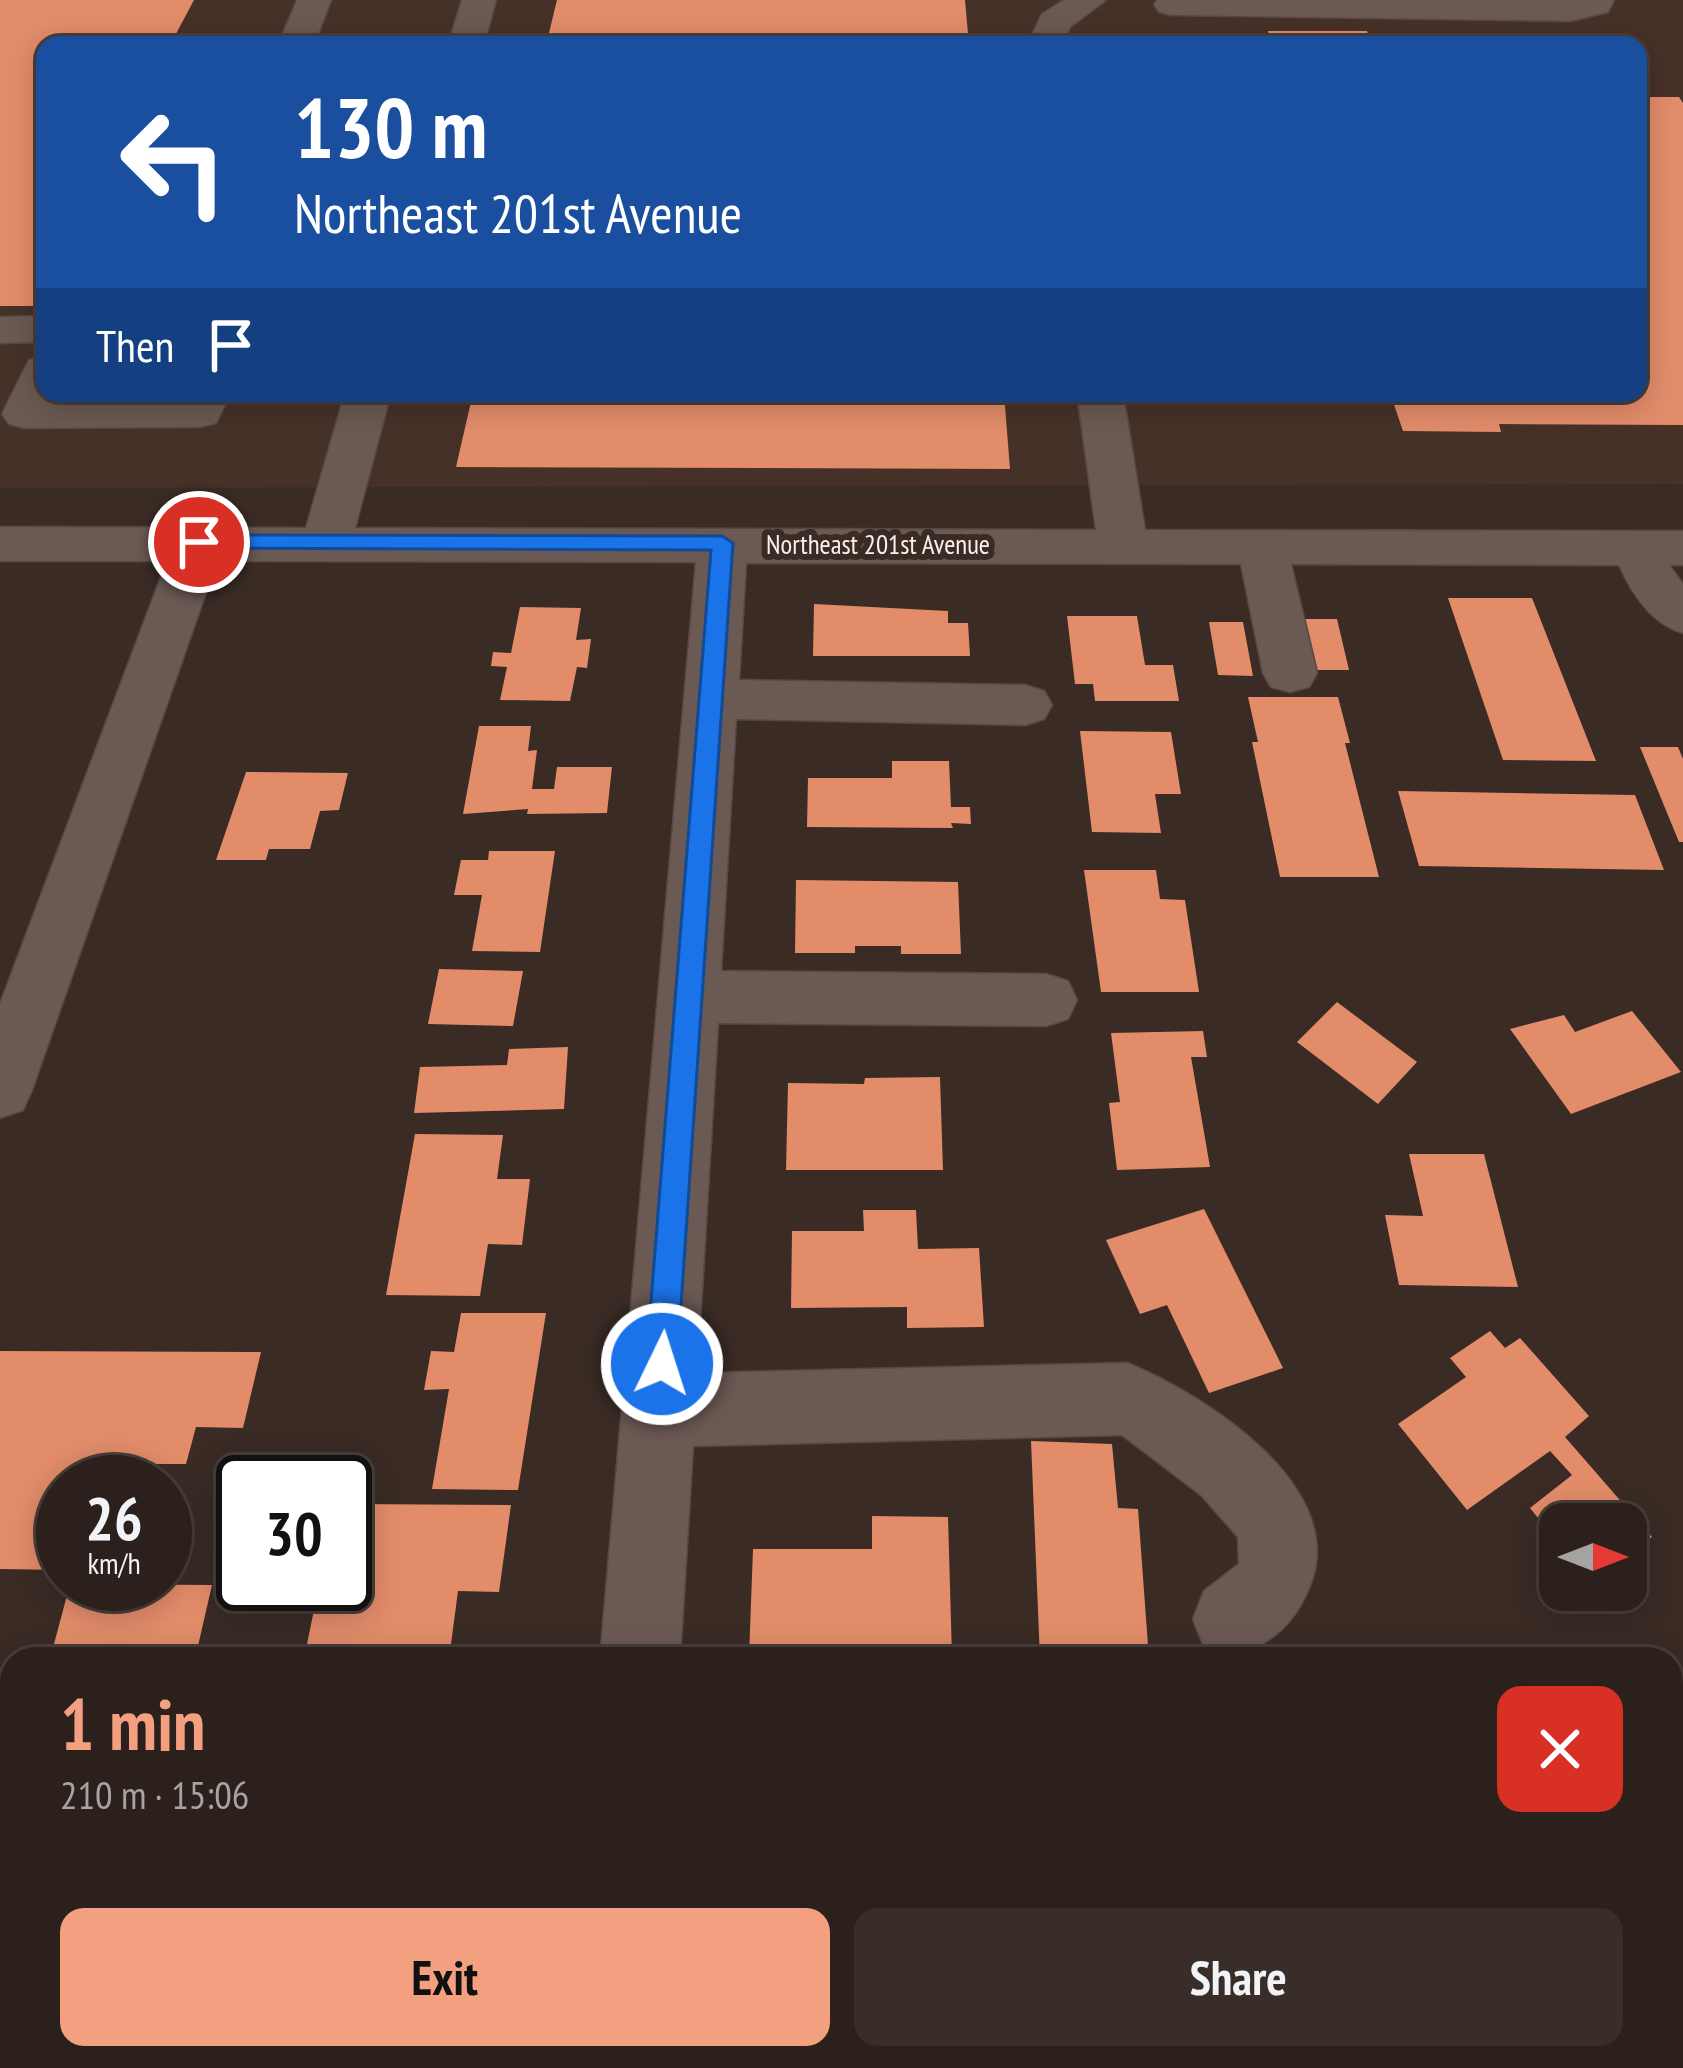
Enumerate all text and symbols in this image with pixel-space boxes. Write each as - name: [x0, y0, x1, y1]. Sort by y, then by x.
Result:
- text: 130 m: [294, 72, 487, 181]
- icon: left: [96, 84, 252, 240]
- text: Northeast 201st Avenue: [294, 178, 742, 248]
- icon: arrive: [198, 312, 264, 378]
- text: Then: [96, 316, 174, 374]
- pin: [148, 491, 250, 593]
- icon: arrive: [166, 509, 232, 575]
- street label: Northeast 201st Avenue: [766, 527, 990, 561]
- position arrow: [599, 1301, 725, 1427]
- speed limit sign: 30: [216, 1455, 372, 1611]
- text: 26: [85, 1479, 143, 1557]
- north arrow: [1539, 1503, 1647, 1611]
- map controls: [1539, 1503, 1647, 1611]
- text: km/h: [87, 1543, 141, 1582]
- text: 1 min: [60, 1677, 205, 1770]
- button: close: [1497, 1686, 1623, 1812]
- text: 210 m · 15:06: [60, 1769, 249, 1820]
- button: Exit: [60, 1908, 830, 2046]
- button: Share: [854, 1908, 1623, 2046]

